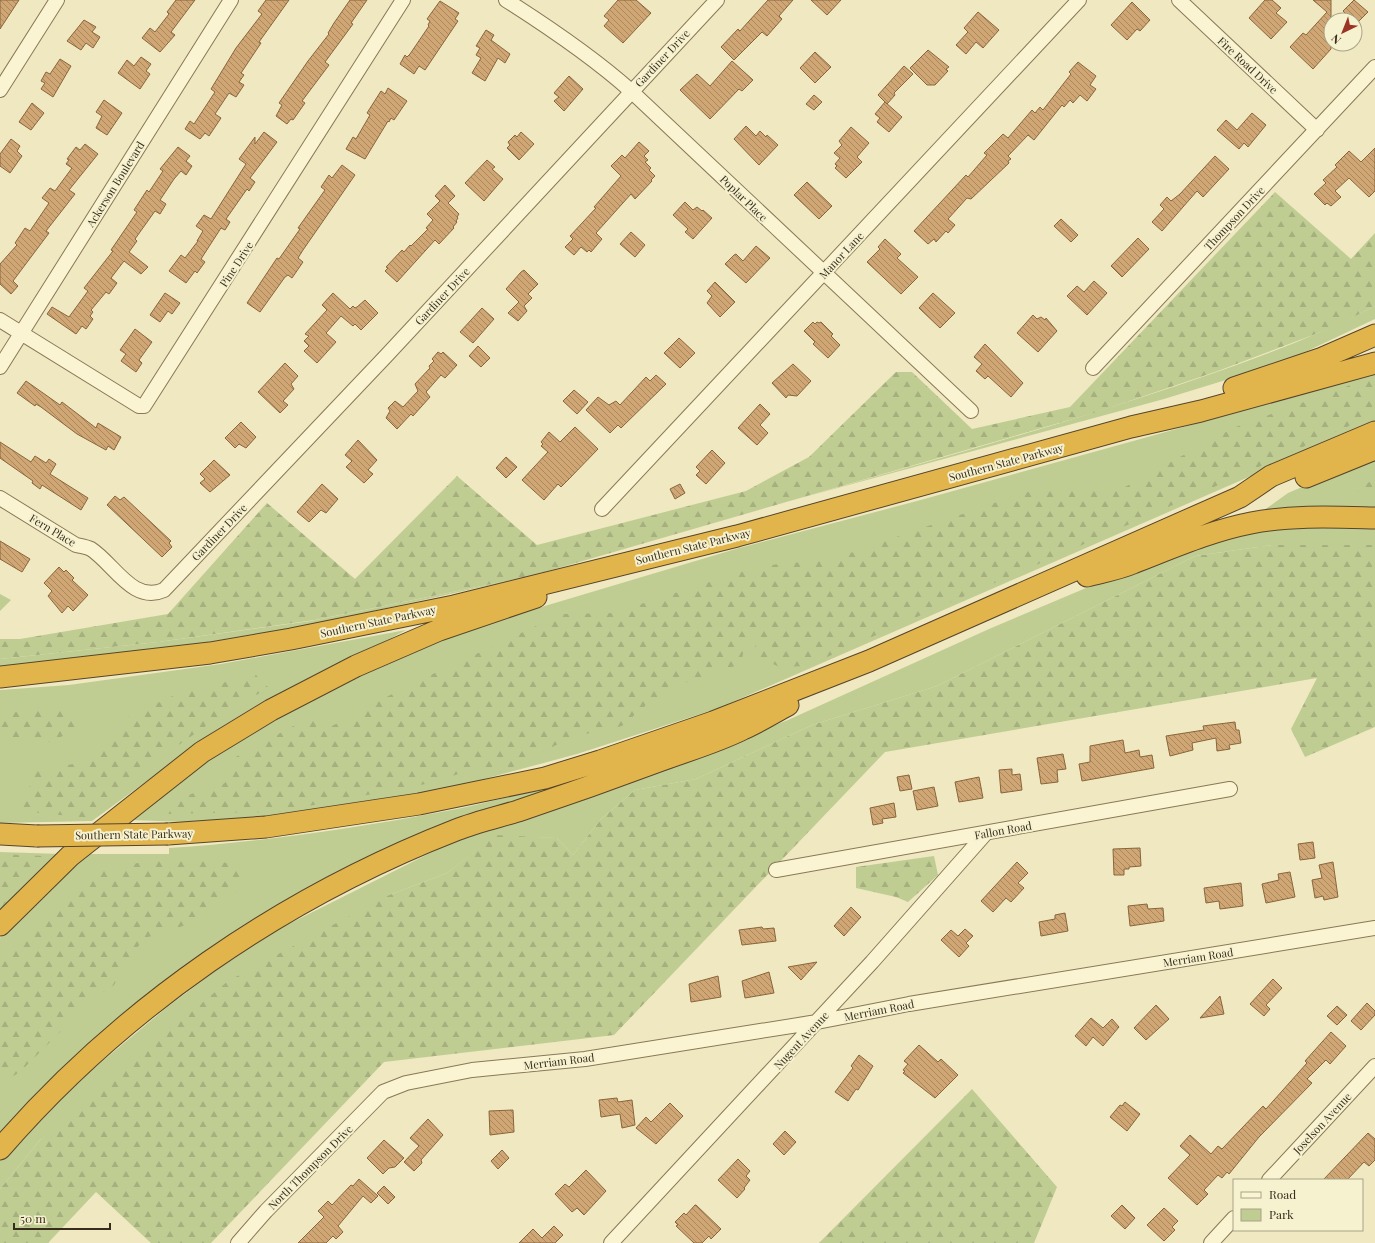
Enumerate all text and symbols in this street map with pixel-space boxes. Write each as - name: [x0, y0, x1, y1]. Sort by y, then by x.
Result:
- north arrow: [1323, 12, 1363, 52]
- street label: Gardiner Drive: [631, 26, 693, 90]
- text: N: [1328, 31, 1344, 48]
- street label: Fire Road Drive: [1215, 33, 1282, 97]
- street label: Ackerson Boulevard: [82, 138, 148, 231]
- street label: Poplar Place: [717, 172, 771, 225]
- street label: Thompson Drive: [1200, 182, 1268, 253]
- street label: Manor Lane: [815, 228, 867, 282]
- street label: Pine Drive: [216, 238, 257, 290]
- street label: Gardiner Drive: [411, 264, 473, 328]
- street label: Southern State Parkway: [947, 439, 1065, 485]
- street label: Gardiner Drive: [188, 500, 250, 564]
- street label: Fern Place: [27, 510, 79, 550]
- street label: Southern State Parkway: [634, 524, 752, 568]
- street label: Southern State Parkway: [319, 601, 438, 641]
- street label: Fallon Road: [973, 817, 1034, 842]
- street label: Southern State Parkway: [75, 825, 194, 843]
- street label: Merriam Road: [1162, 944, 1235, 970]
- street label: Merriam Road: [843, 996, 916, 1024]
- street label: Nugent Avenue: [770, 1007, 832, 1072]
- street label: Merriam Road: [523, 1049, 596, 1073]
- street label: Joselson Avenue: [1289, 1089, 1355, 1158]
- street label: North Thompson Drive: [264, 1121, 356, 1213]
- legend: [1233, 1179, 1363, 1231]
- text: Road: [1269, 1186, 1296, 1202]
- scale bar: [14, 1205, 110, 1231]
- text: Park: [1269, 1206, 1294, 1222]
- text: 50 m: [20, 1210, 46, 1226]

